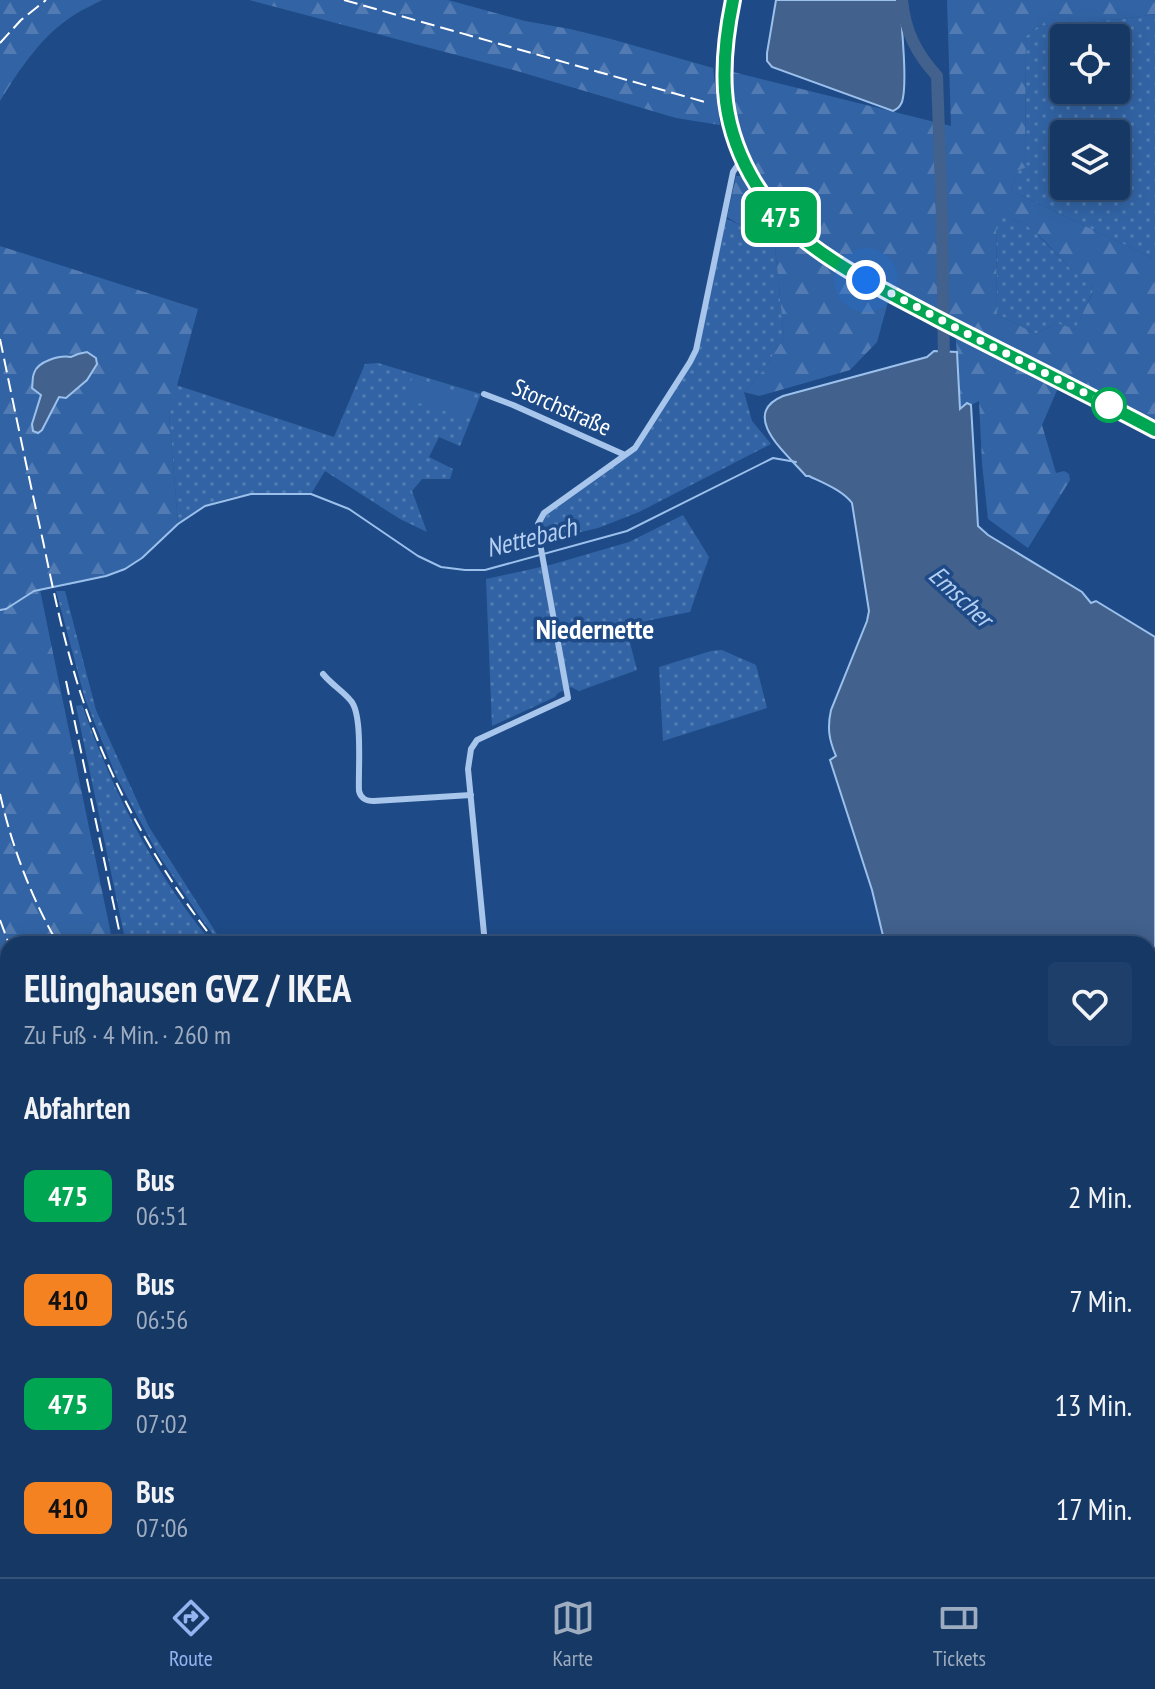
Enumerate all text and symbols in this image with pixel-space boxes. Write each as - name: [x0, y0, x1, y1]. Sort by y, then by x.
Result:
- map controls: [1050, 24, 1130, 200]
- button: locate: [1050, 24, 1130, 104]
- button: layers: [1050, 120, 1130, 200]
- line badge: 475: [735, 191, 827, 243]
- text: 475: [761, 198, 801, 235]
- your location: [846, 260, 886, 300]
- street label: Storchstraße: [508, 371, 616, 443]
- unlabelled marker: [1092, 388, 1126, 422]
- water label: Nettebach: [482, 509, 581, 564]
- water label: Emscher: [922, 558, 1003, 636]
- district label: Niedernette: [536, 610, 654, 647]
- button: heart: [1048, 962, 1132, 1046]
- text: Ellinghausen GVZ / IKEA: [24, 963, 351, 1012]
- text: Zu Fuß · 4 Min. · 260 m: [24, 1018, 231, 1051]
- text: Abfahrten: [24, 1088, 130, 1127]
- text: Bus: [136, 1160, 175, 1199]
- text: 475: [48, 1177, 88, 1214]
- text: 2 Min.: [1068, 1177, 1132, 1216]
- text: 06:51: [136, 1199, 188, 1232]
- text: Bus: [136, 1264, 175, 1303]
- text: 410: [48, 1281, 88, 1318]
- text: 7 Min.: [1069, 1281, 1132, 1320]
- text: 06:56: [136, 1303, 188, 1336]
- text: Bus: [136, 1368, 175, 1407]
- text: 475: [48, 1385, 88, 1422]
- text: 13 Min.: [1055, 1385, 1132, 1424]
- text: 07:02: [136, 1407, 188, 1440]
- text: Bus: [136, 1472, 175, 1511]
- text: 410: [48, 1489, 88, 1526]
- text: 17 Min.: [1056, 1489, 1132, 1528]
- text: 07:06: [136, 1511, 188, 1544]
- tab: Route: [169, 1596, 213, 1672]
- tab: Karte: [551, 1596, 595, 1672]
- tab: Tickets: [933, 1596, 986, 1672]

